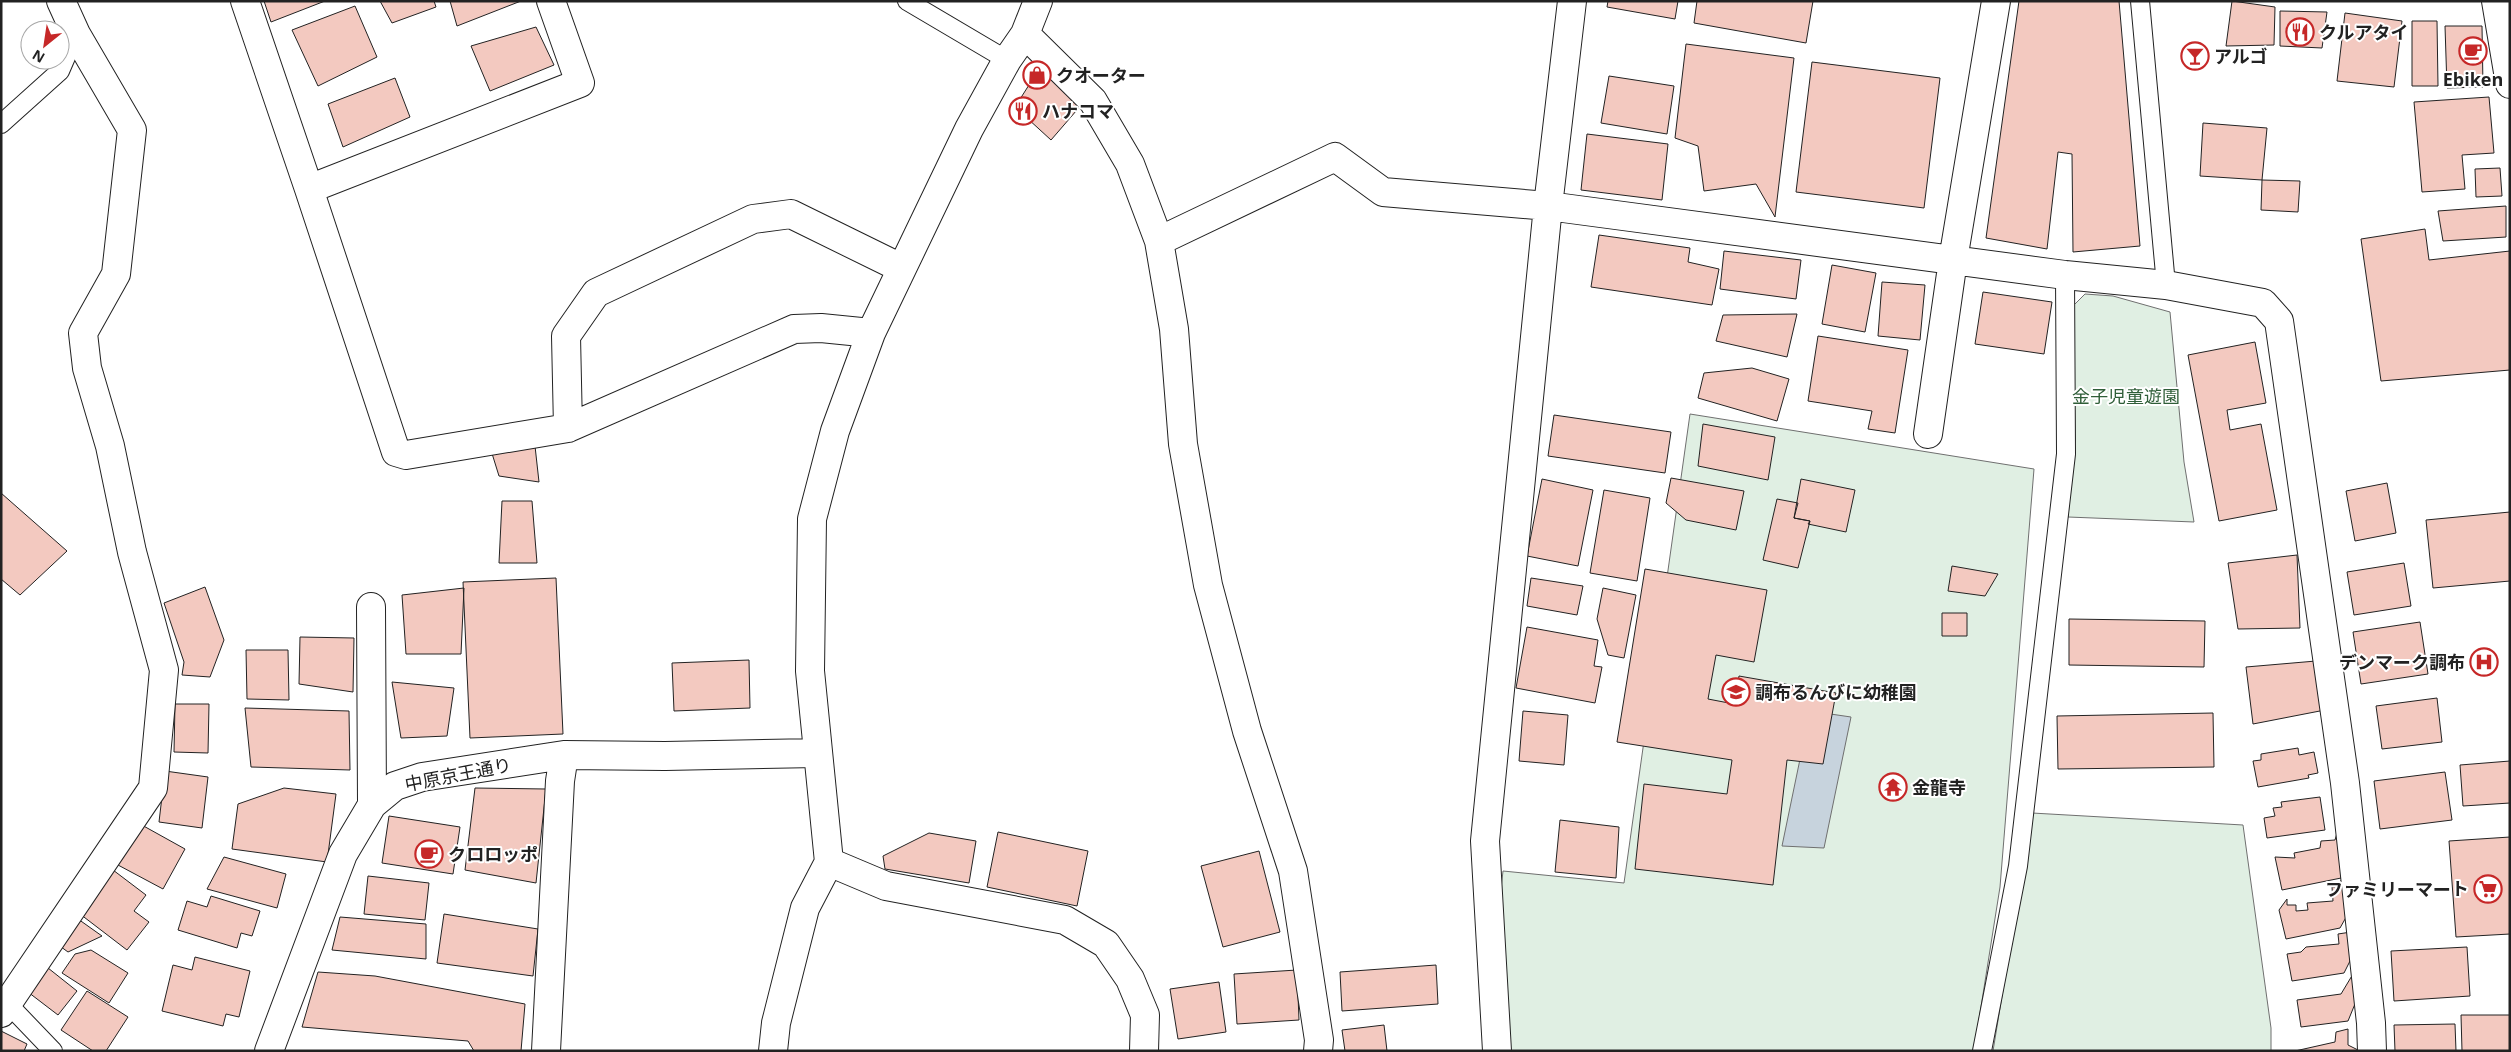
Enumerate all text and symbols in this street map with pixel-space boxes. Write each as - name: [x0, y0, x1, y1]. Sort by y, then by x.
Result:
- restaurant icon: クルアタイ: [2285, 17, 2315, 47]
- north arrow: [20, 20, 70, 70]
- place label: クルアタイ: [2319, 20, 2408, 44]
- cafe icon: Ebiken: [2458, 36, 2488, 66]
- bar icon: アルゴ: [2180, 41, 2210, 71]
- place label: アルゴ: [2214, 44, 2267, 68]
- text: N: [29, 46, 48, 68]
- shop icon: クオーター: [1022, 60, 1052, 90]
- place label: クオーター: [1056, 63, 1146, 87]
- place label: Ebiken: [2443, 67, 2503, 91]
- restaurant icon: ハナコマ: [1008, 96, 1038, 126]
- place label: ハナコマ: [1042, 99, 1114, 123]
- park label: 金子児童遊園: [2072, 384, 2180, 408]
- hospital icon: デンマーク調布: [2469, 647, 2499, 677]
- place label: デンマーク調布: [2339, 650, 2465, 674]
- school or university icon: 調布るんびに幼稚園: [1721, 677, 1751, 707]
- place label: 調布るんびに幼稚園: [1755, 680, 1917, 704]
- street label: 中原京王通り: [403, 752, 513, 796]
- temple icon: 金龍寺: [1878, 772, 1908, 802]
- place label: 金龍寺: [1912, 775, 1966, 799]
- cafe icon: クロロッポ: [414, 839, 444, 869]
- place label: クロロッポ: [448, 842, 538, 866]
- supermarket icon: ファミリーマート: [2473, 874, 2503, 904]
- place label: ファミリーマート: [2325, 877, 2469, 901]

